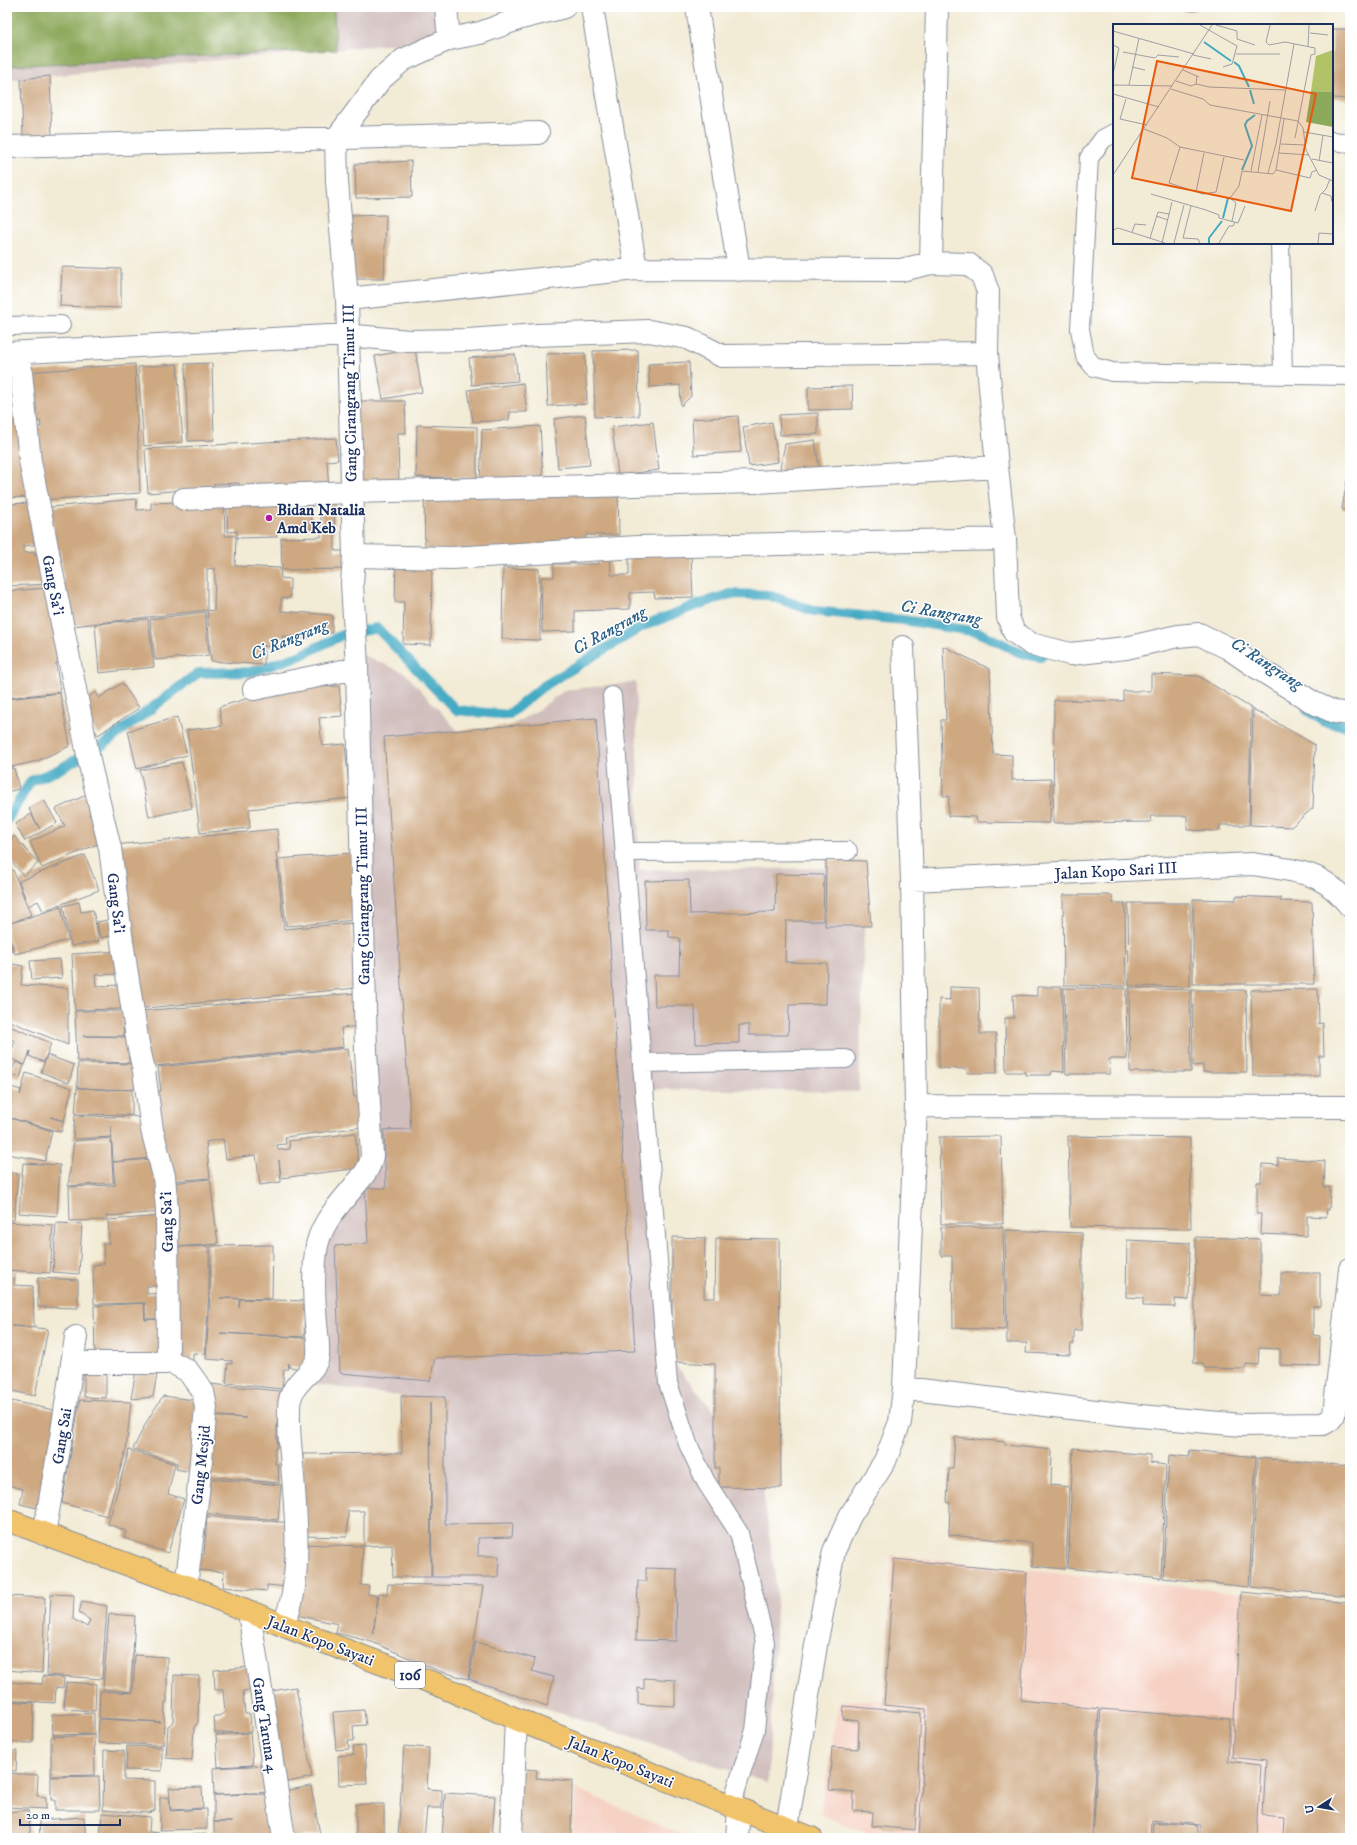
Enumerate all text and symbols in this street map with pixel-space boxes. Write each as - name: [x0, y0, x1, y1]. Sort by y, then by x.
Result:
- inset map: [1113, 24, 1333, 244]
- street label: Gang Cirangrang Timur III: [338, 303, 362, 482]
- place label: Bidan Natalia Amd Keb: [276, 500, 366, 538]
- marker: Bidan Natalia Amd Keb: [264, 513, 274, 523]
- street label: Gang Sa'i: [37, 553, 69, 617]
- water label: Ci Rangrang: [899, 595, 985, 631]
- water label: Ci Rangrang: [568, 600, 652, 660]
- water label: Ci Rangrang: [247, 614, 333, 665]
- water label: Ci Rangrang: [1226, 632, 1308, 696]
- street label: Gang Cirangrang Timur III: [351, 806, 375, 985]
- street label: Jalan Kopo Sari III: [1052, 858, 1178, 884]
- street label: Gang Sa'i: [102, 872, 130, 935]
- street label: Gang Sa'i: [156, 1191, 178, 1253]
- street label: Gang Sai: [48, 1407, 76, 1466]
- street label: Gang Mesjid: [187, 1424, 215, 1506]
- street label: Jalan Kopo Sayati: [262, 1611, 377, 1671]
- road number: 106: [395, 1662, 425, 1688]
- street label: Gang Taruna 4: [248, 1676, 283, 1775]
- street label: Jalan Kopo Sayati: [563, 1731, 677, 1792]
- north arrow: [1299, 1787, 1339, 1827]
- scale bar: [20, 1801, 120, 1827]
- text: U: [1302, 1803, 1318, 1814]
- text: 20 m: [26, 1808, 50, 1823]

